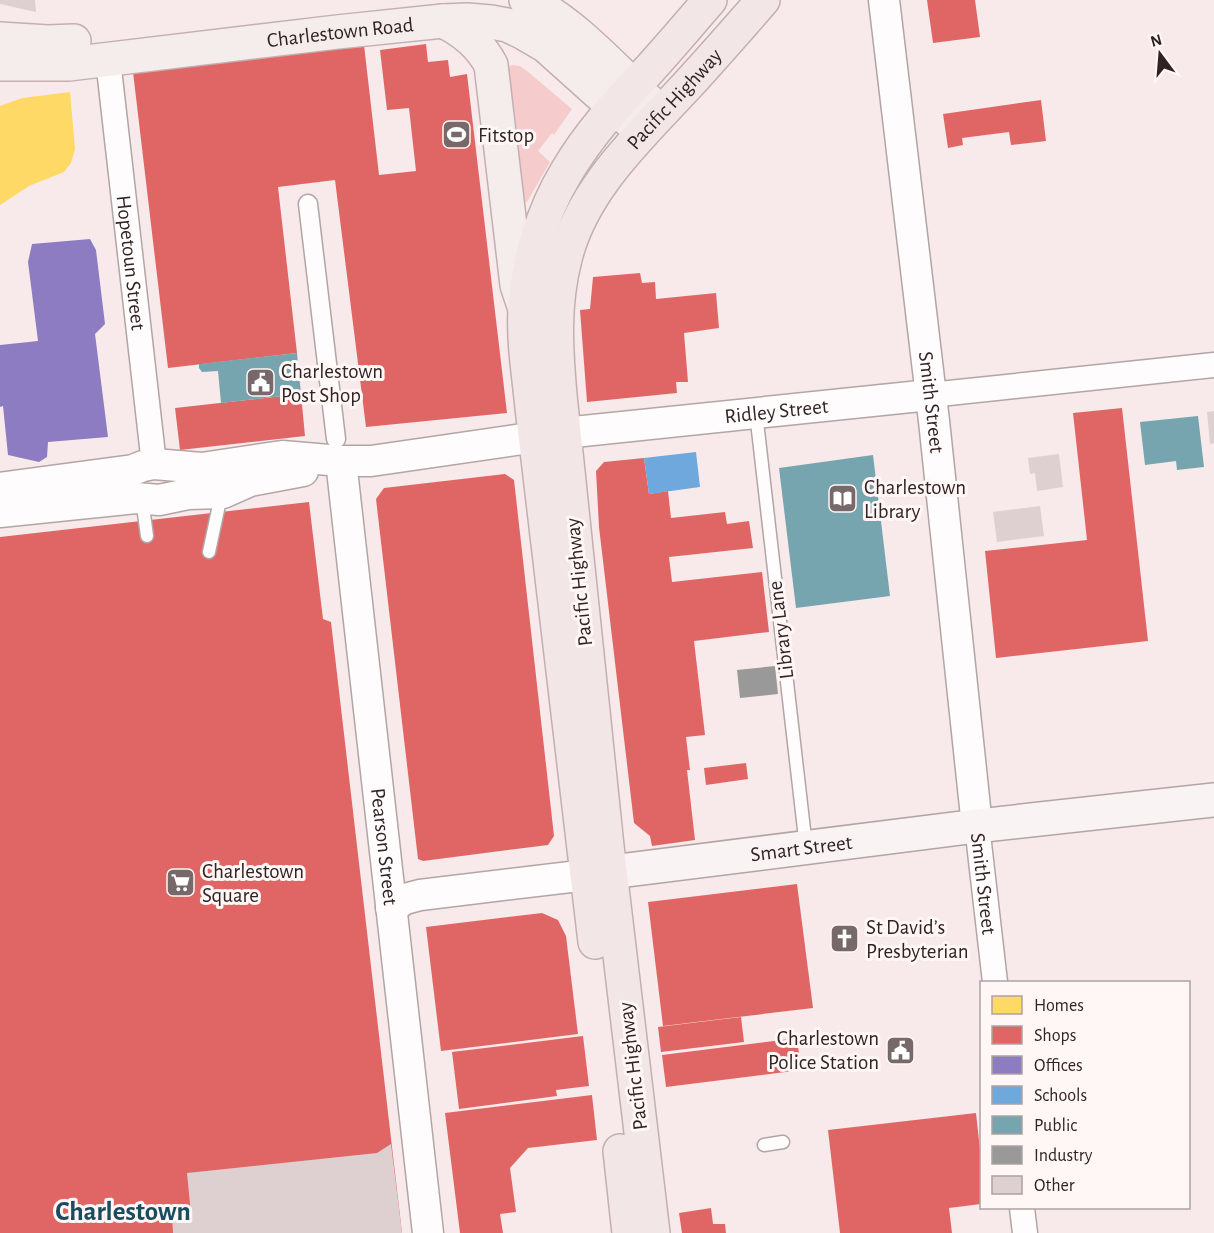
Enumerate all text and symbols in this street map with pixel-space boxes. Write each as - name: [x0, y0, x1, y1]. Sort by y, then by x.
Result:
- street label: Charlestown Road: [266, 14, 415, 51]
- north arrow: [1130, 24, 1190, 84]
- text: N: [1149, 31, 1164, 50]
- street label: Pacific Highway: [623, 45, 726, 153]
- sports icon: Fitstop: [441, 119, 473, 151]
- place label: Fitstop: [478, 125, 534, 146]
- street label: Hopetoun Street: [113, 194, 149, 332]
- street label: Smith Street: [915, 350, 948, 454]
- place label: Charlestown Post Shop: [281, 361, 383, 406]
- public building icon: Charlestown Post Shop: [244, 367, 276, 399]
- street label: Ridley Street: [723, 395, 830, 427]
- place label: Charlestown Library: [864, 477, 966, 522]
- library icon: Charlestown Library: [827, 483, 859, 515]
- street label: Pacific Highway: [562, 517, 596, 647]
- street label: Library Lane: [765, 580, 797, 680]
- street label: Pearson Street: [367, 787, 402, 907]
- street label: Smart Street: [749, 831, 854, 865]
- street label: Smith Street: [967, 832, 1000, 936]
- place label: Charlestown Square: [202, 861, 304, 906]
- supermarket icon: Charlestown Square: [165, 867, 197, 899]
- place label: St David’s Presbyterian: [866, 917, 969, 962]
- church icon: St David’s Presbyterian: [829, 923, 861, 955]
- legend: [980, 981, 1190, 1209]
- text: Homes: [1034, 997, 1084, 1015]
- street label: Pacific Highway: [615, 1001, 651, 1131]
- text: Shops: [1034, 1027, 1076, 1045]
- place label: Charlestown Police Station: [768, 1028, 879, 1073]
- public building icon: Charlestown Police Station: [884, 1034, 916, 1066]
- text: Offices: [1034, 1057, 1083, 1075]
- text: Schools: [1034, 1087, 1087, 1105]
- text: Public: [1034, 1117, 1077, 1135]
- text: Industry: [1034, 1147, 1093, 1165]
- text: Other: [1034, 1177, 1075, 1195]
- district label: Charlestown: [55, 1198, 191, 1225]

